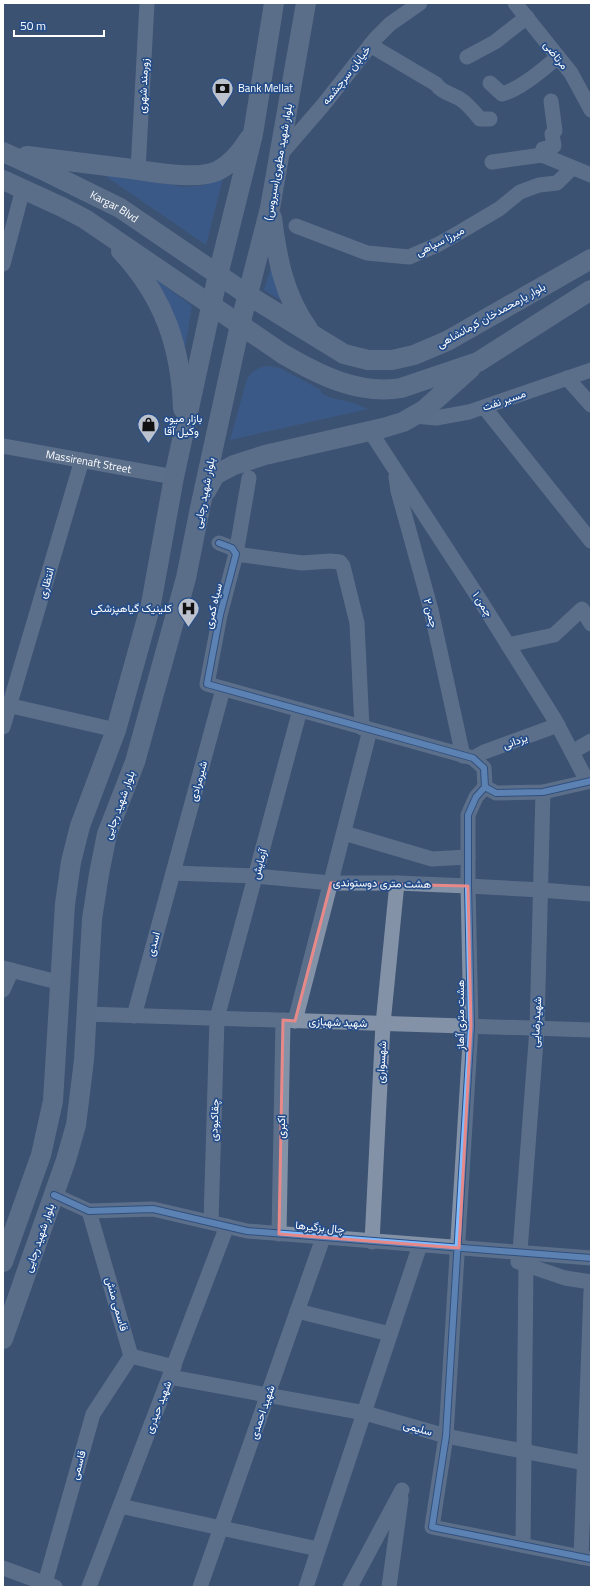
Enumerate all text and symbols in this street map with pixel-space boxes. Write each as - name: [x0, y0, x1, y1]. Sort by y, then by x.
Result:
- scale bar: [14, 12, 104, 38]
- text: 50 m: [20, 16, 46, 35]
- street label: مرتاضی: [540, 37, 572, 73]
- street label: خیابان سرچشمه: [318, 42, 374, 108]
- street label: زورمند شهری: [134, 58, 152, 114]
- bank icon: Bank Mellat: [209, 75, 235, 108]
- place label: Bank Mellat: [238, 80, 293, 96]
- street label: بلوار شهید مطهری(سیروس): [260, 102, 296, 222]
- street label: Kargar Blvd: [87, 187, 142, 226]
- street label: میرزا سپاهی: [413, 222, 467, 260]
- street label: بلوار یارمحمدخان کرمانشاهی: [434, 278, 548, 352]
- street label: مسیر نفت: [480, 385, 528, 415]
- place label: بازار میوه وکیل آقا: [164, 410, 202, 439]
- shop icon: بازار میوه وکیل آقا: [136, 411, 162, 444]
- street label: Massirenaft Street: [45, 446, 133, 477]
- street label: بلوار شهید رجایی: [189, 456, 219, 530]
- street label: انتظاری: [34, 566, 58, 600]
- street label: سیاه کمری: [200, 581, 226, 630]
- street label: چمن ۱: [469, 588, 497, 620]
- hospital icon: کلینیک گیاهپزشکی: [175, 595, 201, 628]
- street label: چمن ۲: [420, 597, 442, 629]
- place label: کلینیک گیاهپزشکی: [91, 600, 172, 616]
- street label: یزدانی: [500, 729, 530, 753]
- street label: شیرمرادی: [185, 759, 211, 803]
- street label: بلوار شهید رجایی: [99, 768, 139, 842]
- street label: آزمایش: [247, 845, 271, 881]
- street label: هشت متری دوستوندی: [333, 874, 432, 892]
- street label: اسدی: [142, 930, 164, 958]
- street label: هشت متری آهاز: [452, 979, 468, 1051]
- street label: شهیدرضایی: [527, 996, 545, 1048]
- street label: شهید شهبازی: [308, 1013, 368, 1031]
- street label: شهسواری: [372, 1040, 390, 1084]
- street label: چقاکبودی: [205, 1099, 223, 1141]
- street label: اکبری: [273, 1115, 289, 1139]
- street label: بلوار شهید رجایی: [20, 1201, 58, 1275]
- street label: چال بزگیرها: [295, 1217, 345, 1237]
- street label: قاسمی منش: [102, 1275, 132, 1333]
- street label: شهید حیدری: [141, 1378, 175, 1436]
- street label: شهید احمدی: [245, 1382, 279, 1441]
- street label: سلیمی: [401, 1416, 435, 1440]
- street label: قاسمی: [66, 1448, 90, 1482]

